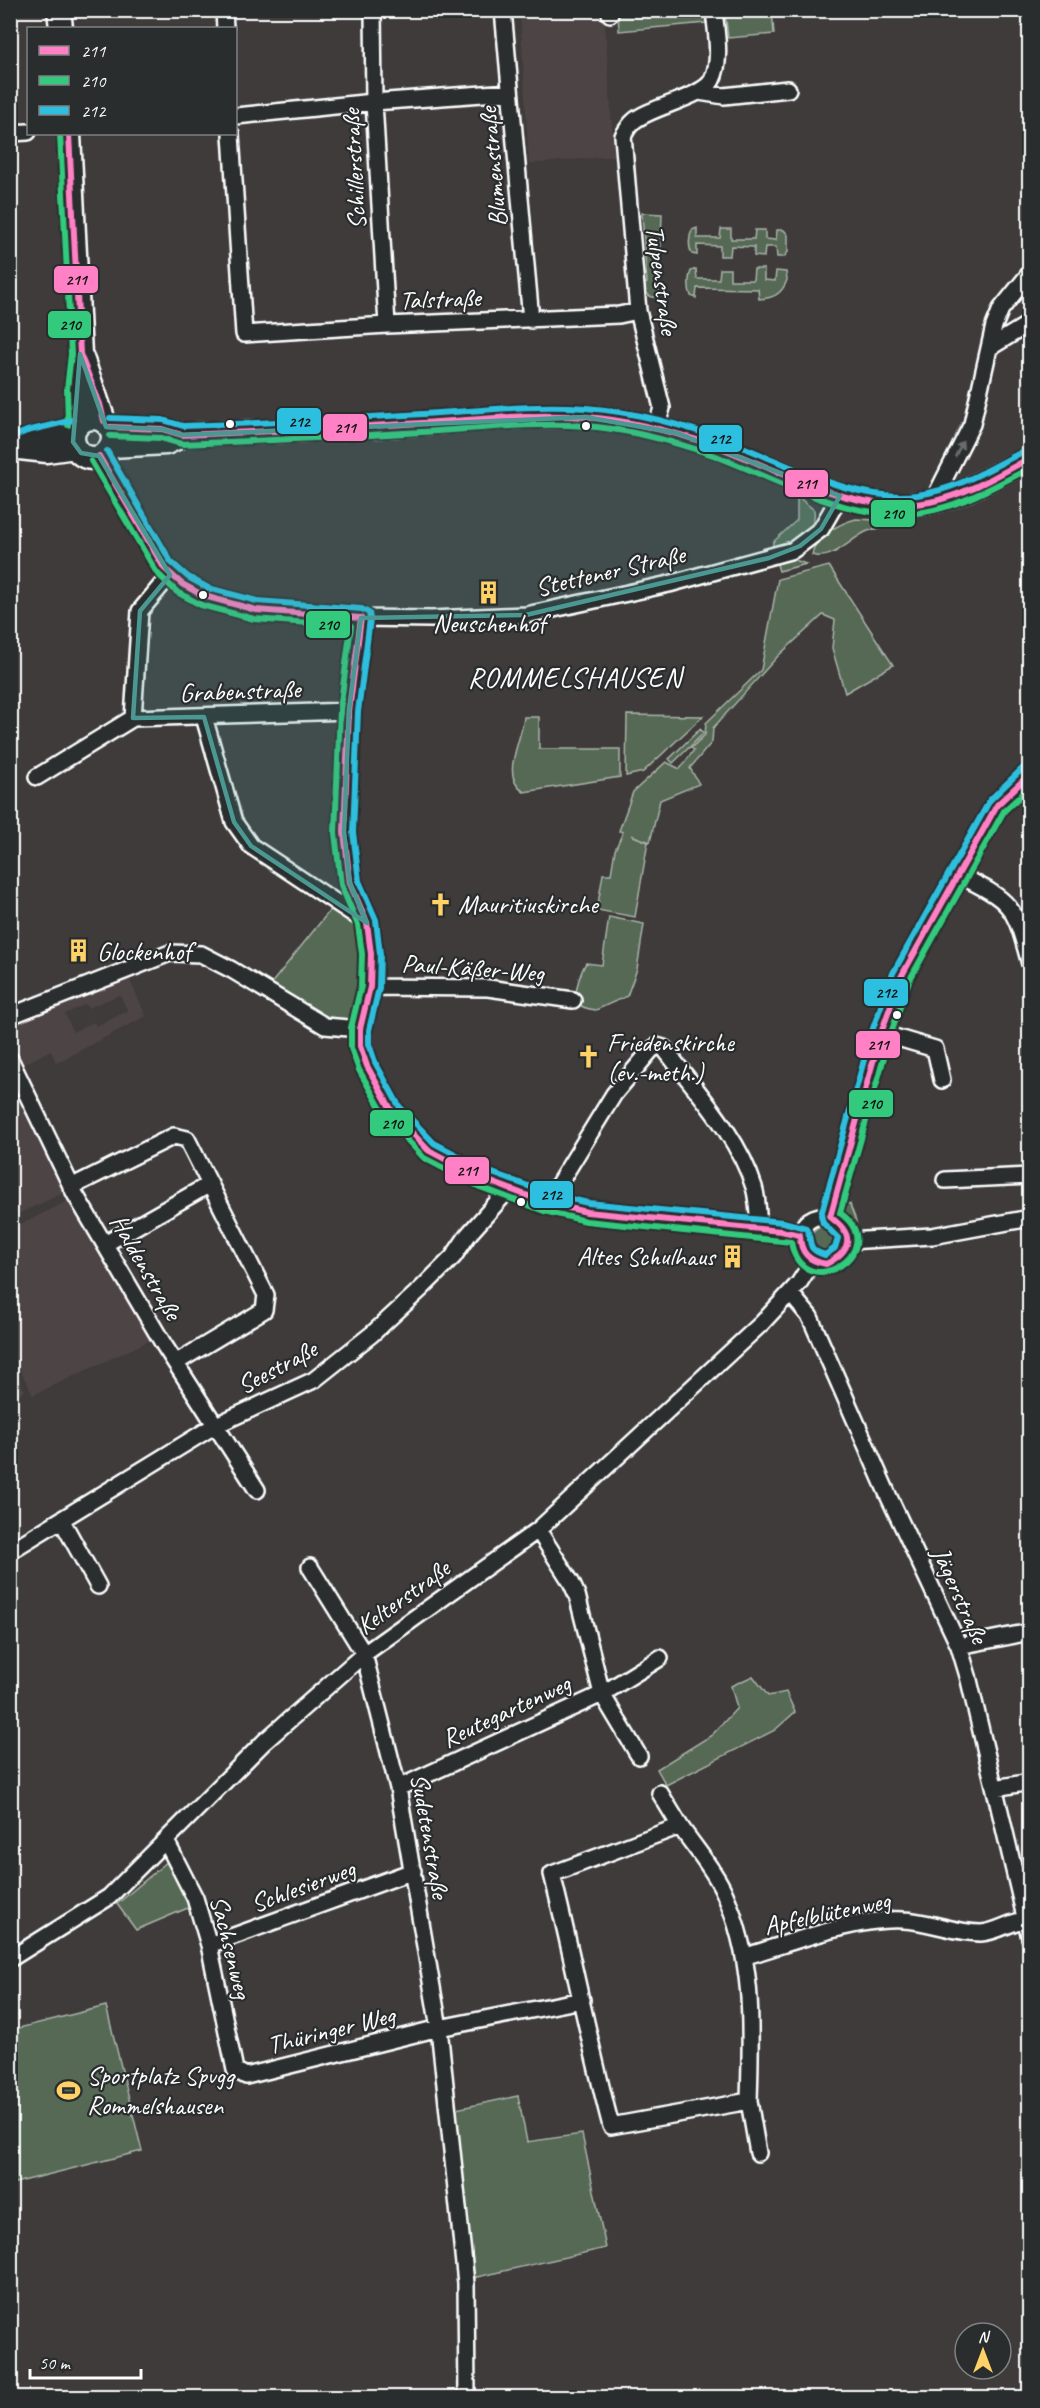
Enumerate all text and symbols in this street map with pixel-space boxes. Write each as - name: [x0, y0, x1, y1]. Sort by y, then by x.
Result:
- legend: [27, 27, 237, 135]
- text: 211: [81, 40, 106, 62]
- text: 210: [81, 70, 107, 92]
- text: 212: [81, 100, 107, 122]
- street label: Blumenstraße: [471, 103, 515, 228]
- street label: Schillerstraße: [334, 105, 374, 230]
- street label: Tulpenstraße: [638, 223, 686, 339]
- line badge: 211: [53, 265, 99, 294]
- text: 211: [65, 270, 89, 290]
- street label: Talstraße: [399, 281, 484, 317]
- line badge: 210: [47, 310, 92, 339]
- text: 210: [59, 315, 83, 335]
- line badge: 212: [276, 407, 322, 435]
- text: 212: [288, 412, 312, 432]
- line badge: 211: [322, 413, 368, 442]
- unlabelled marker: [224, 418, 236, 430]
- text: 211: [334, 418, 358, 438]
- unlabelled marker: [580, 420, 592, 432]
- line badge: 212: [698, 424, 743, 453]
- text: 212: [709, 429, 733, 449]
- one-way arrow: [954, 440, 964, 457]
- line badge: 211: [784, 469, 829, 498]
- text: 211: [795, 474, 819, 494]
- line badge: 210: [870, 499, 916, 528]
- text: 210: [882, 504, 906, 524]
- street label: Stettener Straße: [532, 537, 690, 604]
- building icon: Neuschenhof: [476, 579, 502, 605]
- unlabelled marker: [197, 589, 209, 601]
- place label: Neuschenhof: [433, 607, 552, 640]
- line badge: 210: [305, 610, 351, 639]
- text: 210: [317, 615, 341, 635]
- district label: ROMMELSHAUSEN: [468, 660, 685, 695]
- street label: Grabenstraße: [179, 672, 304, 710]
- place label: Mauritiuskirche: [458, 888, 600, 921]
- church icon: Mauritiuskirche: [427, 891, 453, 917]
- place label: Glockenhof: [97, 935, 197, 968]
- building icon: Glockenhof: [66, 938, 92, 964]
- street label: Paul-Käßer-Weg: [401, 947, 547, 990]
- line badge: 212: [863, 978, 909, 1007]
- text: 212: [875, 983, 899, 1003]
- unlabelled marker: [891, 1009, 903, 1021]
- place label: Friedenskirche (ev.-meth.): [607, 1026, 735, 1089]
- line badge: 211: [855, 1030, 901, 1059]
- text: 211: [867, 1035, 891, 1055]
- church icon: Friedenskirche (ev.-meth.): [576, 1044, 602, 1070]
- line badge: 210: [848, 1089, 894, 1118]
- text: 210: [860, 1094, 884, 1114]
- line badge: 210: [369, 1109, 414, 1137]
- text: 210: [381, 1114, 405, 1134]
- line badge: 211: [444, 1156, 490, 1185]
- text: 211: [456, 1161, 480, 1181]
- line badge: 212: [529, 1180, 574, 1209]
- text: 212: [540, 1185, 564, 1205]
- unlabelled marker: [515, 1196, 527, 1208]
- street label: Haldenstraße: [102, 1208, 191, 1328]
- place label: Altes Schulhaus: [577, 1240, 717, 1273]
- building icon: Altes Schulhaus: [720, 1243, 746, 1269]
- street label: Seestraße: [232, 1331, 325, 1402]
- street label: Jägerstraße: [923, 1540, 997, 1651]
- street label: Kelterstraße: [350, 1550, 458, 1642]
- street label: Reutegartenweg: [436, 1666, 577, 1755]
- street label: Sudetenstraße: [403, 1771, 458, 1903]
- street label: Schlesierweg: [246, 1851, 361, 1920]
- street label: Apfelblütenweg: [761, 1883, 895, 1942]
- street label: Sachsenweg: [202, 1892, 260, 2004]
- street label: Thüringer Weg: [264, 1998, 400, 2062]
- place label: Sportplatz Spvgg Rommelshausen: [87, 2059, 236, 2122]
- sports icon: Sportplatz Spvgg Rommelshausen: [56, 2077, 82, 2103]
- north arrow: [953, 2321, 1013, 2381]
- text: N: [978, 2327, 991, 2347]
- scale bar: [30, 2342, 141, 2380]
- text: 50 m: [39, 2352, 72, 2374]

